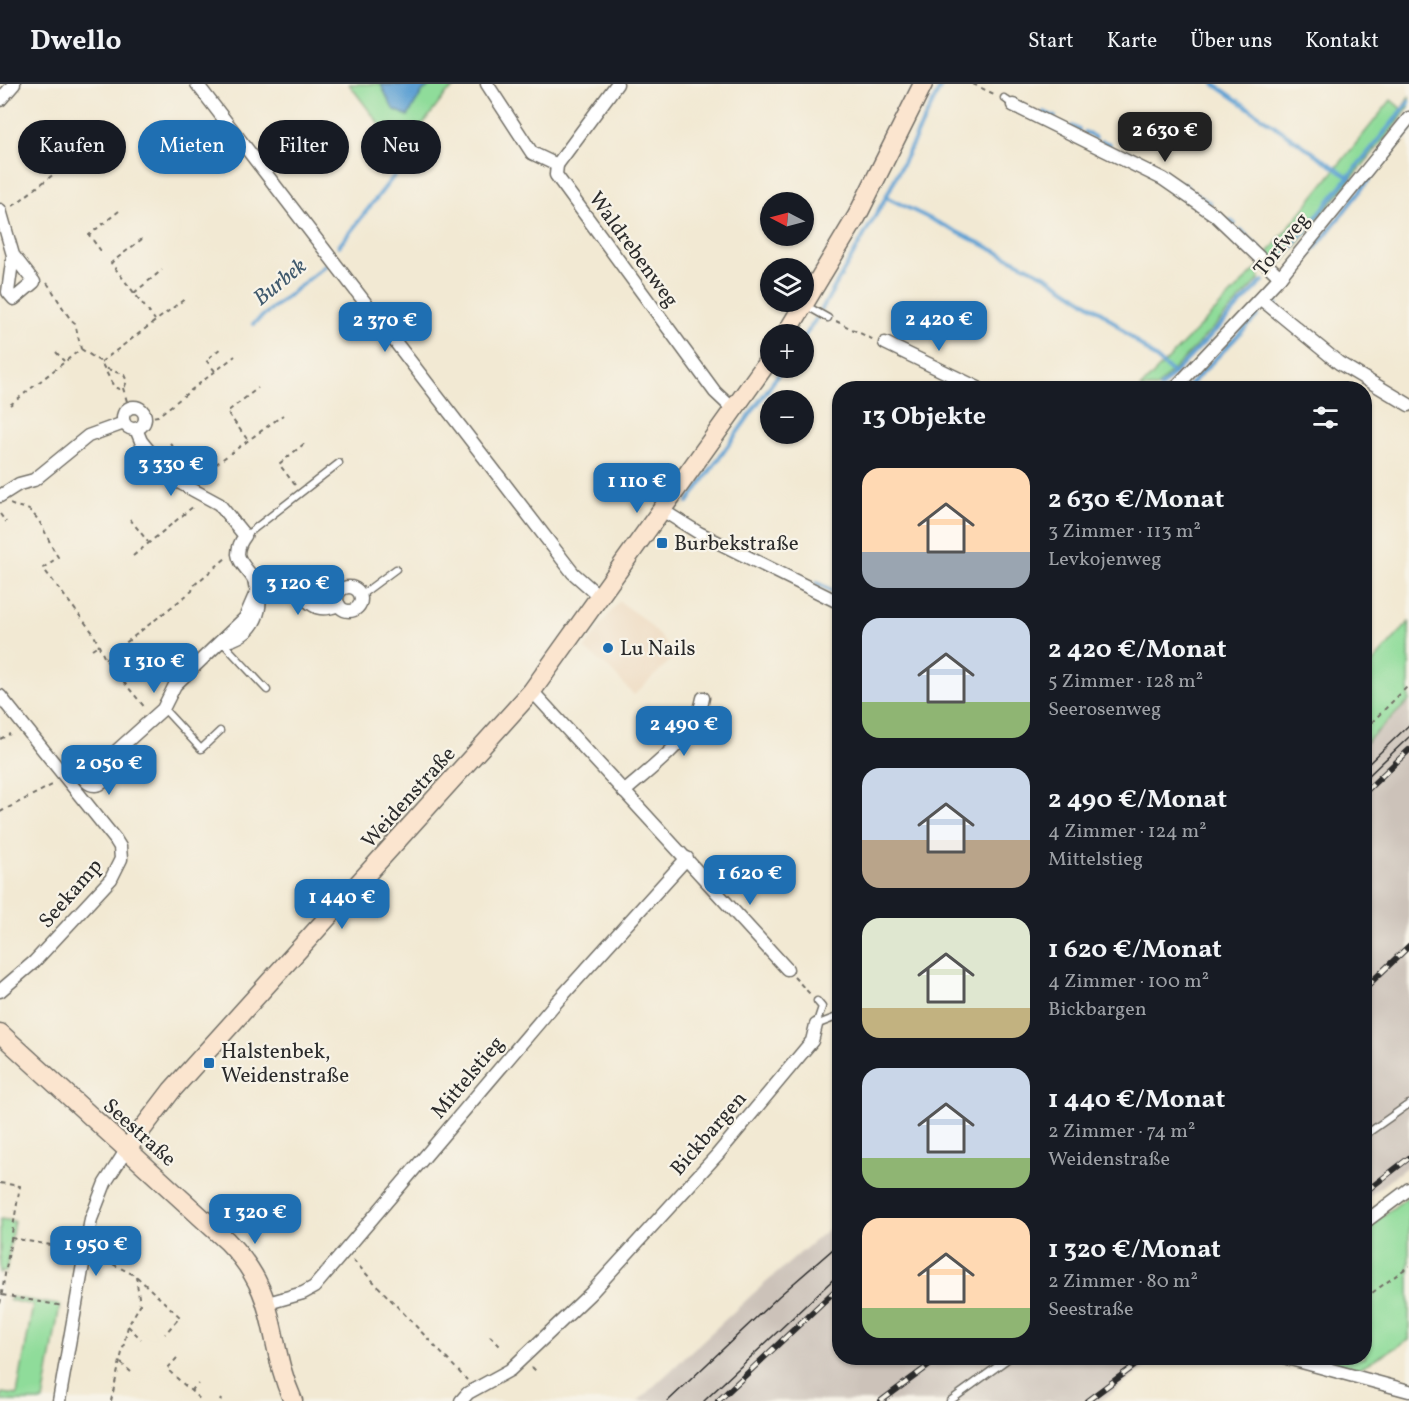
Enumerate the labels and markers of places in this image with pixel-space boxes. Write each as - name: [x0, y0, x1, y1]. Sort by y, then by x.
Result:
- pin: 2 630 €: [1110, 112, 1220, 163]
- pin: 2 420 €: [884, 301, 994, 352]
- pin: 2 370 €: [330, 302, 440, 353]
- pin: 3 330 €: [116, 446, 226, 497]
- pin: 1 110 €: [582, 463, 692, 514]
- place label: Burbekstraße: [674, 530, 799, 559]
- marker: Burbekstraße: [655, 536, 669, 550]
- pin: 3 120 €: [243, 565, 353, 616]
- place label: Lu Nails: [620, 635, 695, 664]
- marker: Lu Nails: [601, 641, 615, 655]
- pin: 1 310 €: [99, 643, 209, 694]
- pin: 2 490 €: [629, 706, 739, 757]
- pin: 2 050 €: [54, 745, 164, 796]
- pin: 1 620 €: [695, 855, 805, 906]
- pin: 1 440 €: [287, 879, 397, 930]
- place label: Halstenbek, Weidenstraße: [221, 1038, 349, 1091]
- marker: Halstenbek, Weidenstraße: [202, 1056, 216, 1070]
- pin: 1 320 €: [200, 1194, 310, 1245]
- pin: 1 950 €: [41, 1226, 151, 1277]

